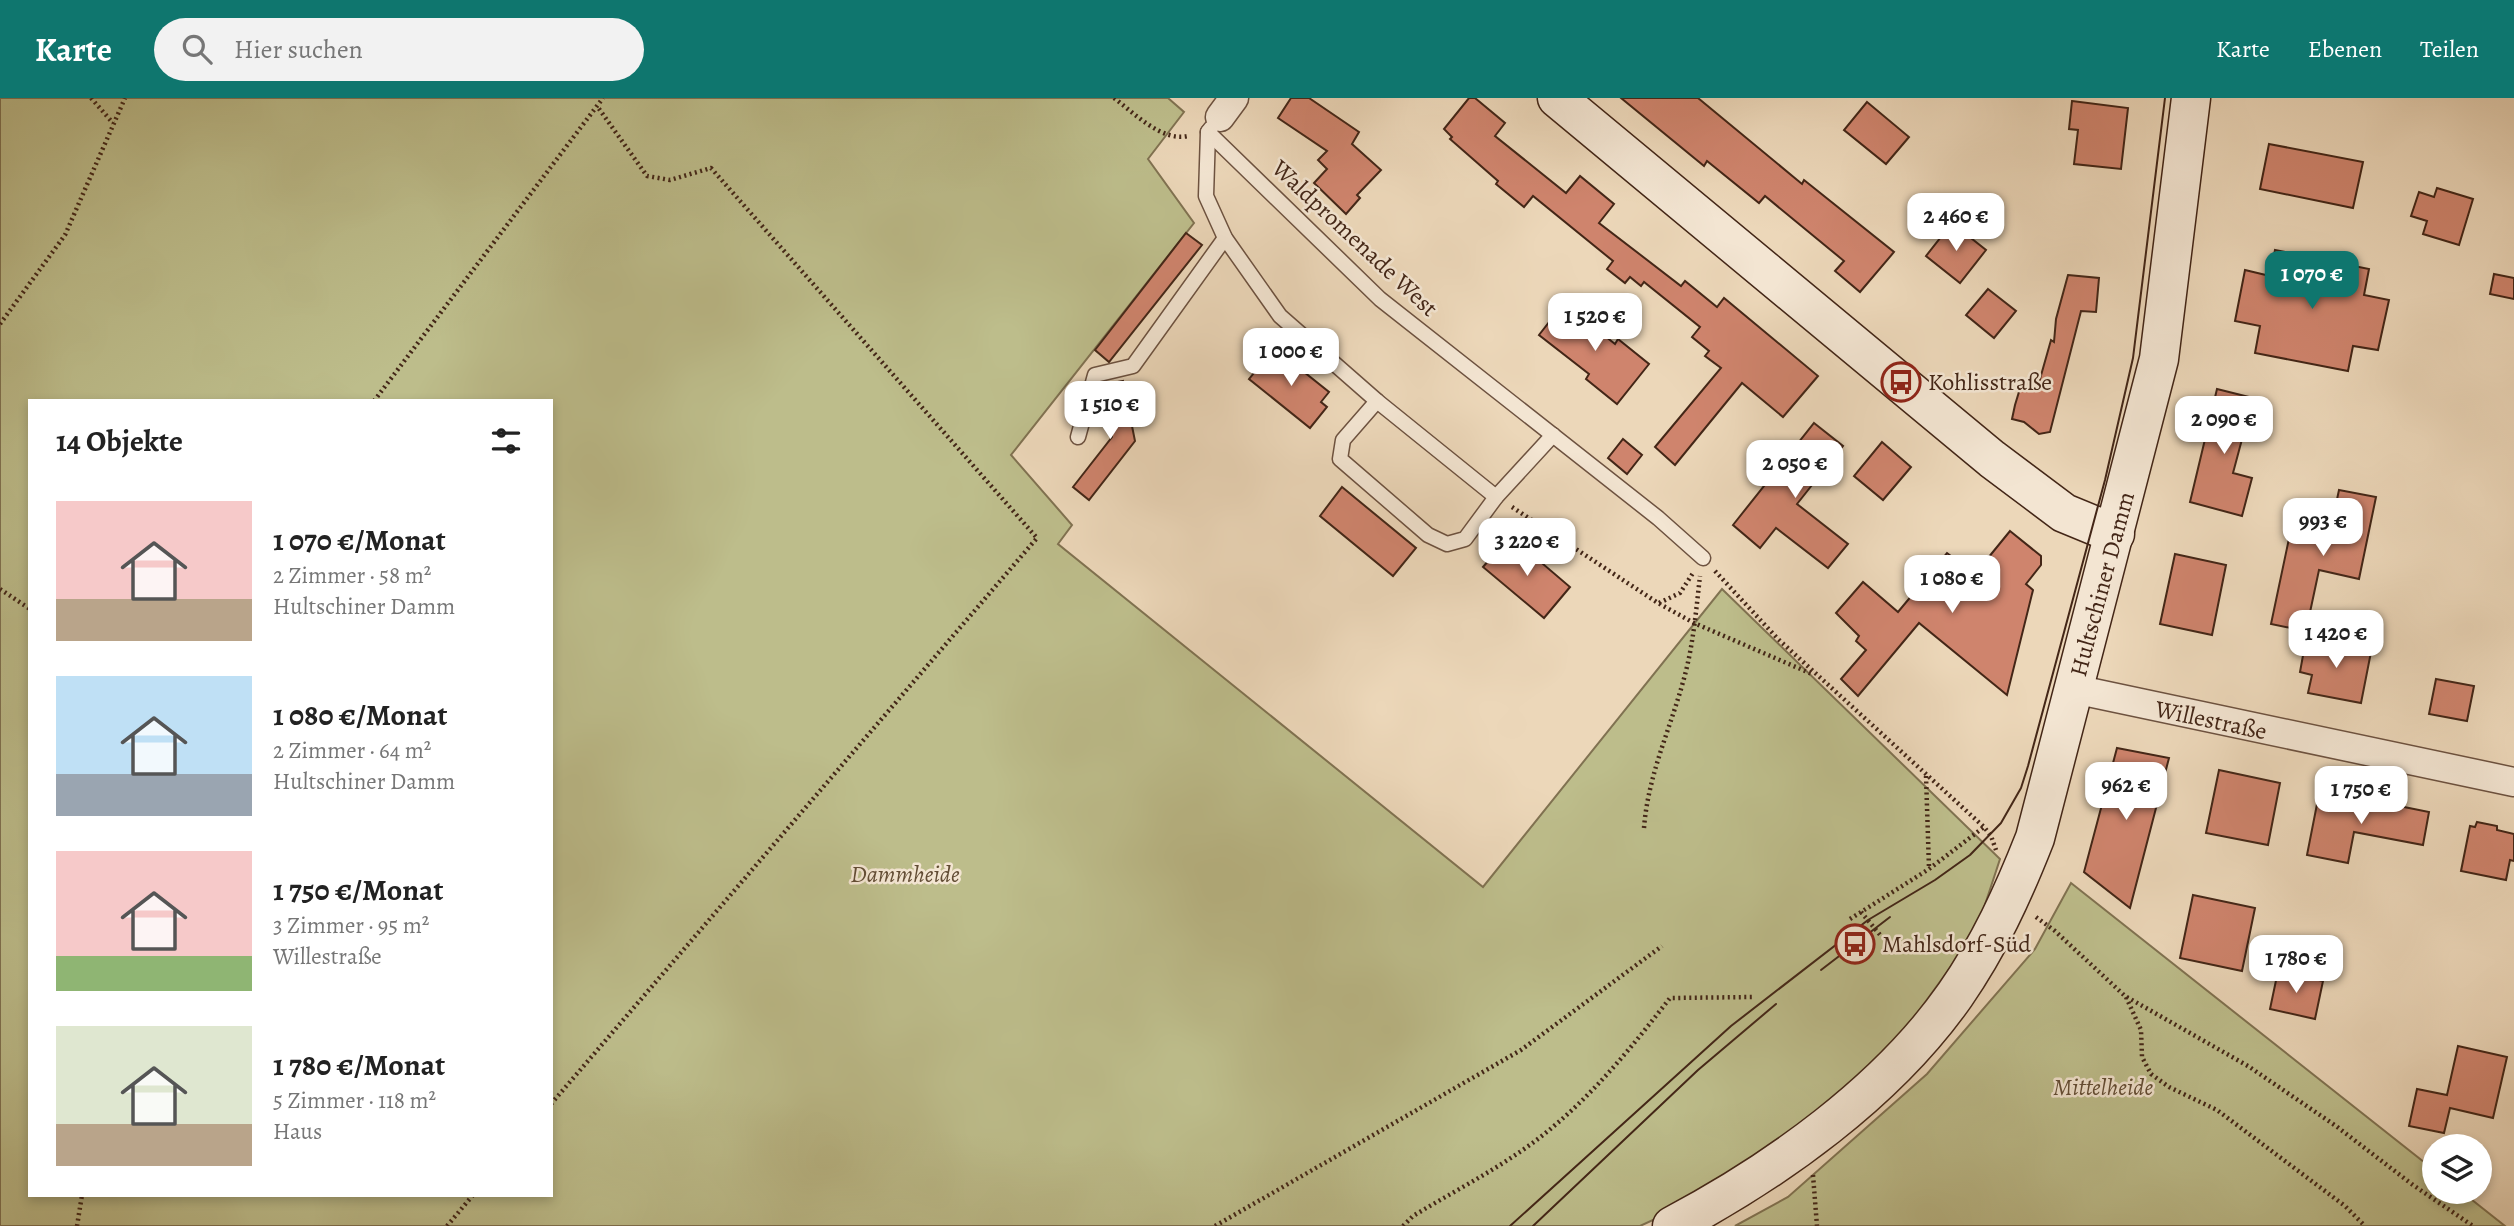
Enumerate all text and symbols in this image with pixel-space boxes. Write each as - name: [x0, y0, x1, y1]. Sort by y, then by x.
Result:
- search box: [154, 18, 644, 81]
- text: Karte: [35, 27, 112, 72]
- icon: search: [178, 30, 216, 68]
- text: Hier suchen: [234, 32, 363, 67]
- text: Karte: [2216, 33, 2270, 65]
- text: Ebenen: [2308, 33, 2382, 65]
- text: Teilen: [2420, 33, 2479, 65]
- street label: Waldpromenade West: [1264, 152, 1445, 324]
- pin: 2 460 €: [1891, 194, 2021, 253]
- text: 2 460 €: [1923, 200, 1989, 231]
- pin: 1 070 €: [2247, 252, 2377, 311]
- text: 1 070 €: [2281, 258, 2343, 289]
- pin: 1 520 €: [1530, 294, 1660, 353]
- text: 1 520 €: [1564, 300, 1626, 331]
- pin: 1 000 €: [1226, 328, 1356, 388]
- text: 1 000 €: [1259, 335, 1323, 366]
- bus stop icon: Kohlisstraße: [1880, 361, 1922, 403]
- place label: Kohlisstraße: [1928, 366, 2052, 398]
- pin: 1 510 €: [1045, 382, 1175, 441]
- text: 1 510 €: [1080, 388, 1140, 419]
- pin: 2 090 €: [2159, 396, 2289, 456]
- text: 2 090 €: [2191, 403, 2257, 434]
- text: 14 Objekte: [56, 421, 183, 461]
- icon: filters: [487, 422, 525, 460]
- pin: 2 050 €: [1730, 440, 1860, 500]
- text: 2 050 €: [1762, 447, 1828, 478]
- street label: Hultschiner Damm: [2062, 488, 2142, 680]
- pin: 993 €: [2274, 498, 2372, 558]
- text: 993 €: [2299, 505, 2347, 536]
- pin: 3 220 €: [1462, 518, 1592, 578]
- text: 1 070 €/Monat: [273, 520, 446, 560]
- text: 3 220 €: [1495, 525, 1559, 556]
- icon: home: [112, 529, 196, 613]
- pin: 1 080 €: [1887, 556, 2017, 615]
- text: 2 Zimmer · 58 m²: [273, 560, 431, 591]
- text: 1 080 €: [1920, 562, 1984, 593]
- text: Hultschiner Damm: [273, 591, 455, 622]
- pin: 1 420 €: [2271, 610, 2401, 670]
- text: 1 420 €: [2305, 617, 2367, 648]
- street label: Willestraße: [2151, 692, 2270, 747]
- text: 1 080 €/Monat: [273, 695, 447, 735]
- icon: home: [112, 704, 196, 788]
- text: 2 Zimmer · 64 m²: [273, 735, 431, 766]
- pin: 962 €: [2077, 762, 2175, 822]
- text: Hultschiner Damm: [273, 766, 455, 797]
- pin: 1 750 €: [2296, 766, 2426, 826]
- text: 962 €: [2101, 769, 2151, 800]
- text: 1 750 €: [2331, 773, 2391, 804]
- park label: Dammheide: [850, 858, 960, 890]
- text: 1 750 €/Monat: [273, 870, 444, 910]
- icon: home: [112, 879, 196, 963]
- text: 3 Zimmer · 95 m²: [273, 910, 429, 941]
- bus stop icon: Mahlsdorf-Süd: [1834, 923, 1876, 965]
- place label: Mahlsdorf-Süd: [1882, 928, 2031, 960]
- pin: 1 780 €: [2231, 936, 2361, 995]
- text: Willestraße: [273, 941, 382, 972]
- text: 1 780 €: [2265, 942, 2327, 973]
- text: 1 780 €/Monat: [273, 1045, 445, 1085]
- icon: home: [112, 1054, 196, 1138]
- park label: Mittelheide: [2053, 1071, 2153, 1103]
- text: 5 Zimmer · 118 m²: [273, 1085, 436, 1116]
- text: Haus: [273, 1116, 322, 1147]
- map controls: [2422, 1134, 2492, 1204]
- button: layers: [2422, 1134, 2492, 1204]

